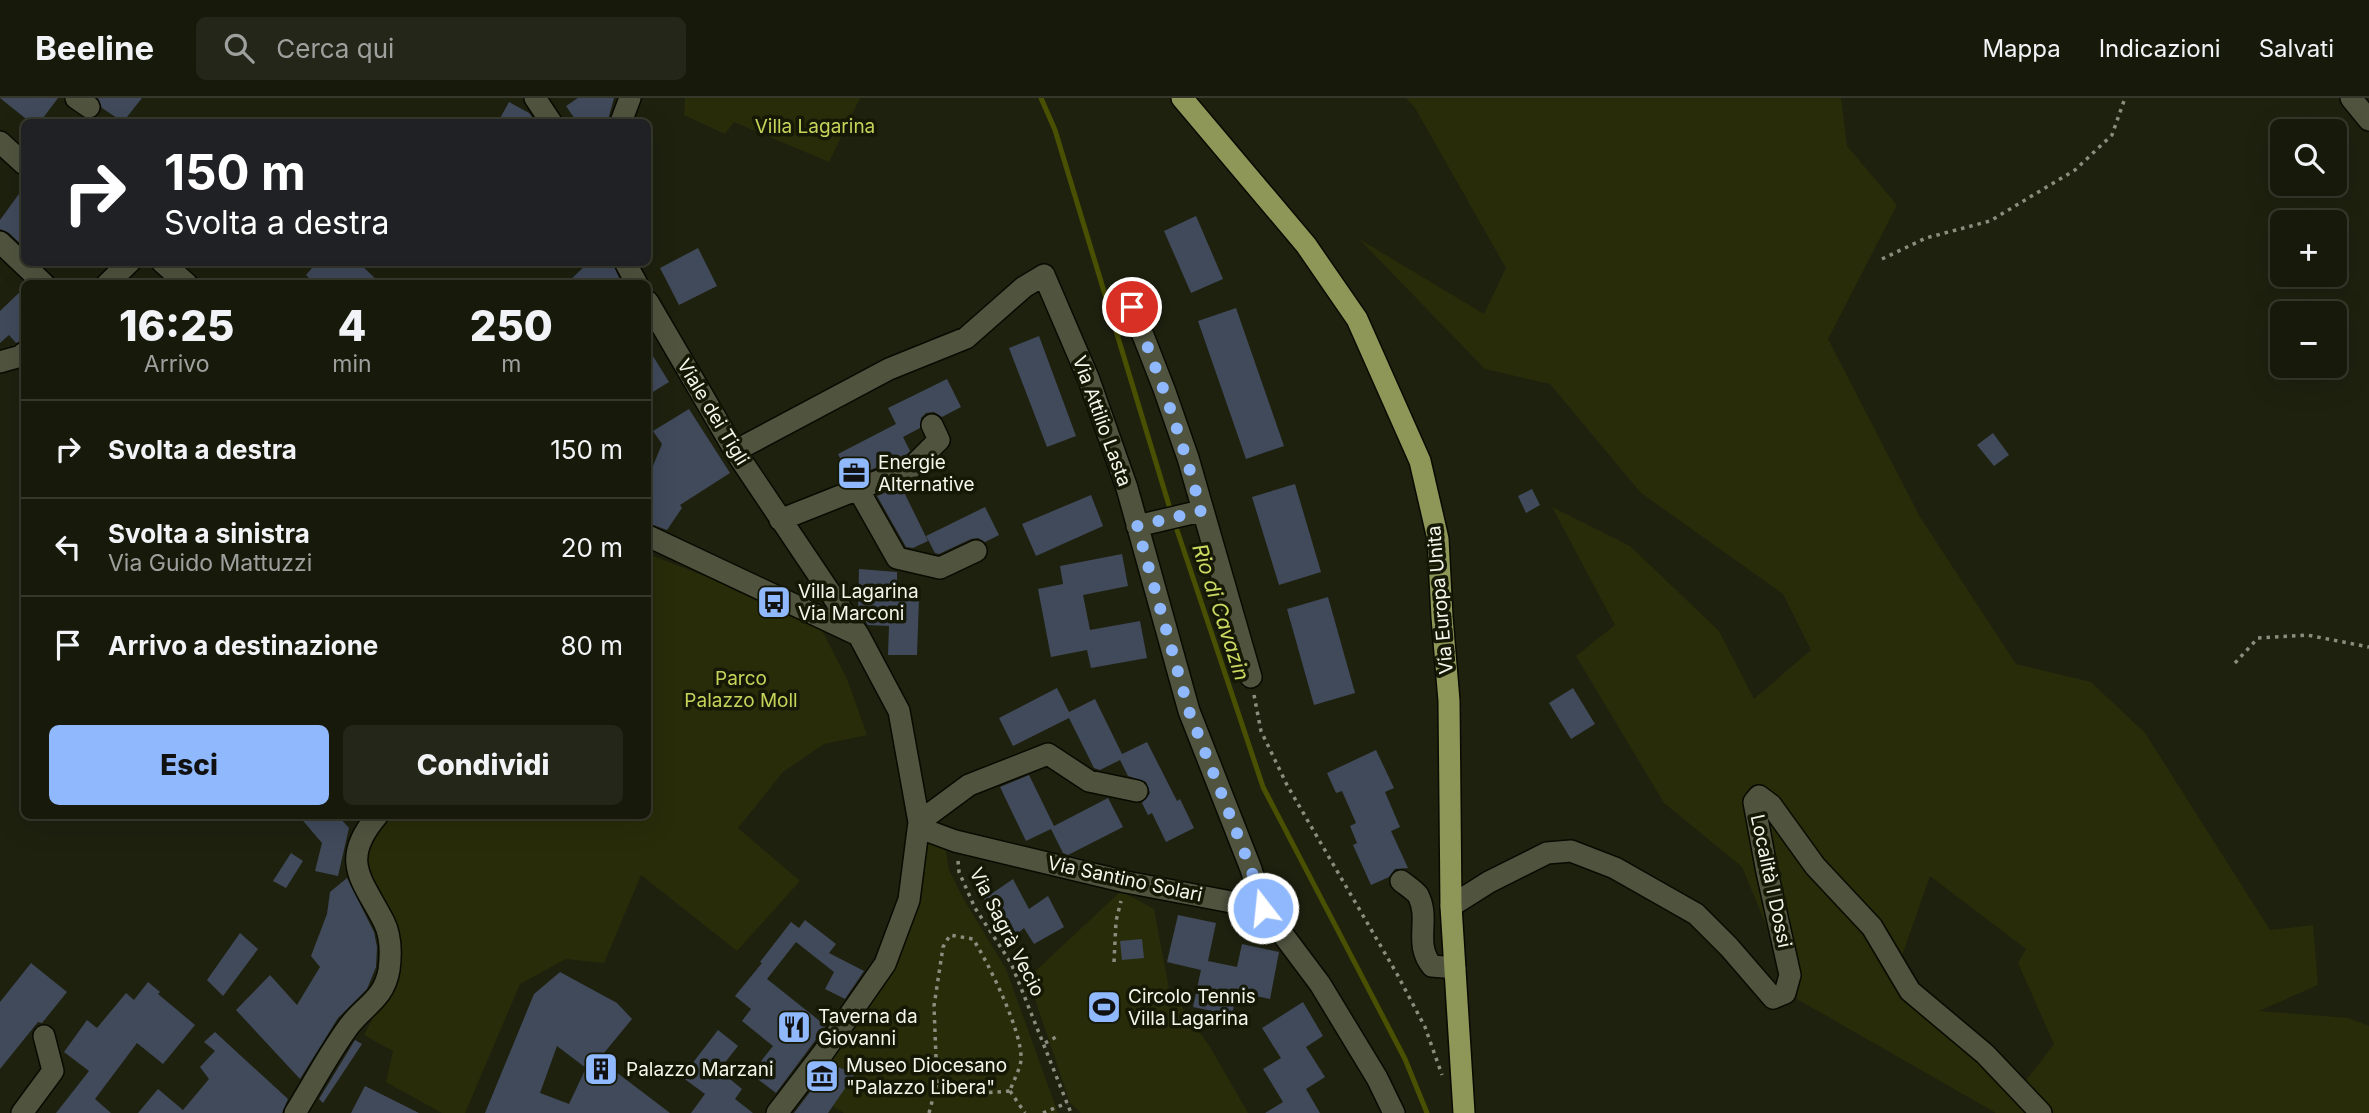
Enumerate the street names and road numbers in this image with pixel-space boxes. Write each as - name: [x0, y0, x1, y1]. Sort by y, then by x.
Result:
- street label: Via Attilio Lasta: [1068, 353, 1136, 489]
- street label: Viale dei Tigli: [672, 355, 754, 469]
- street label: Via Europa Unita: [1422, 525, 1458, 675]
- street label: Località I Dossi: [1746, 812, 1796, 950]
- street label: Via Santino Solari: [1046, 851, 1204, 907]
- street label: Via Sagrà Vecio: [965, 864, 1049, 1000]

